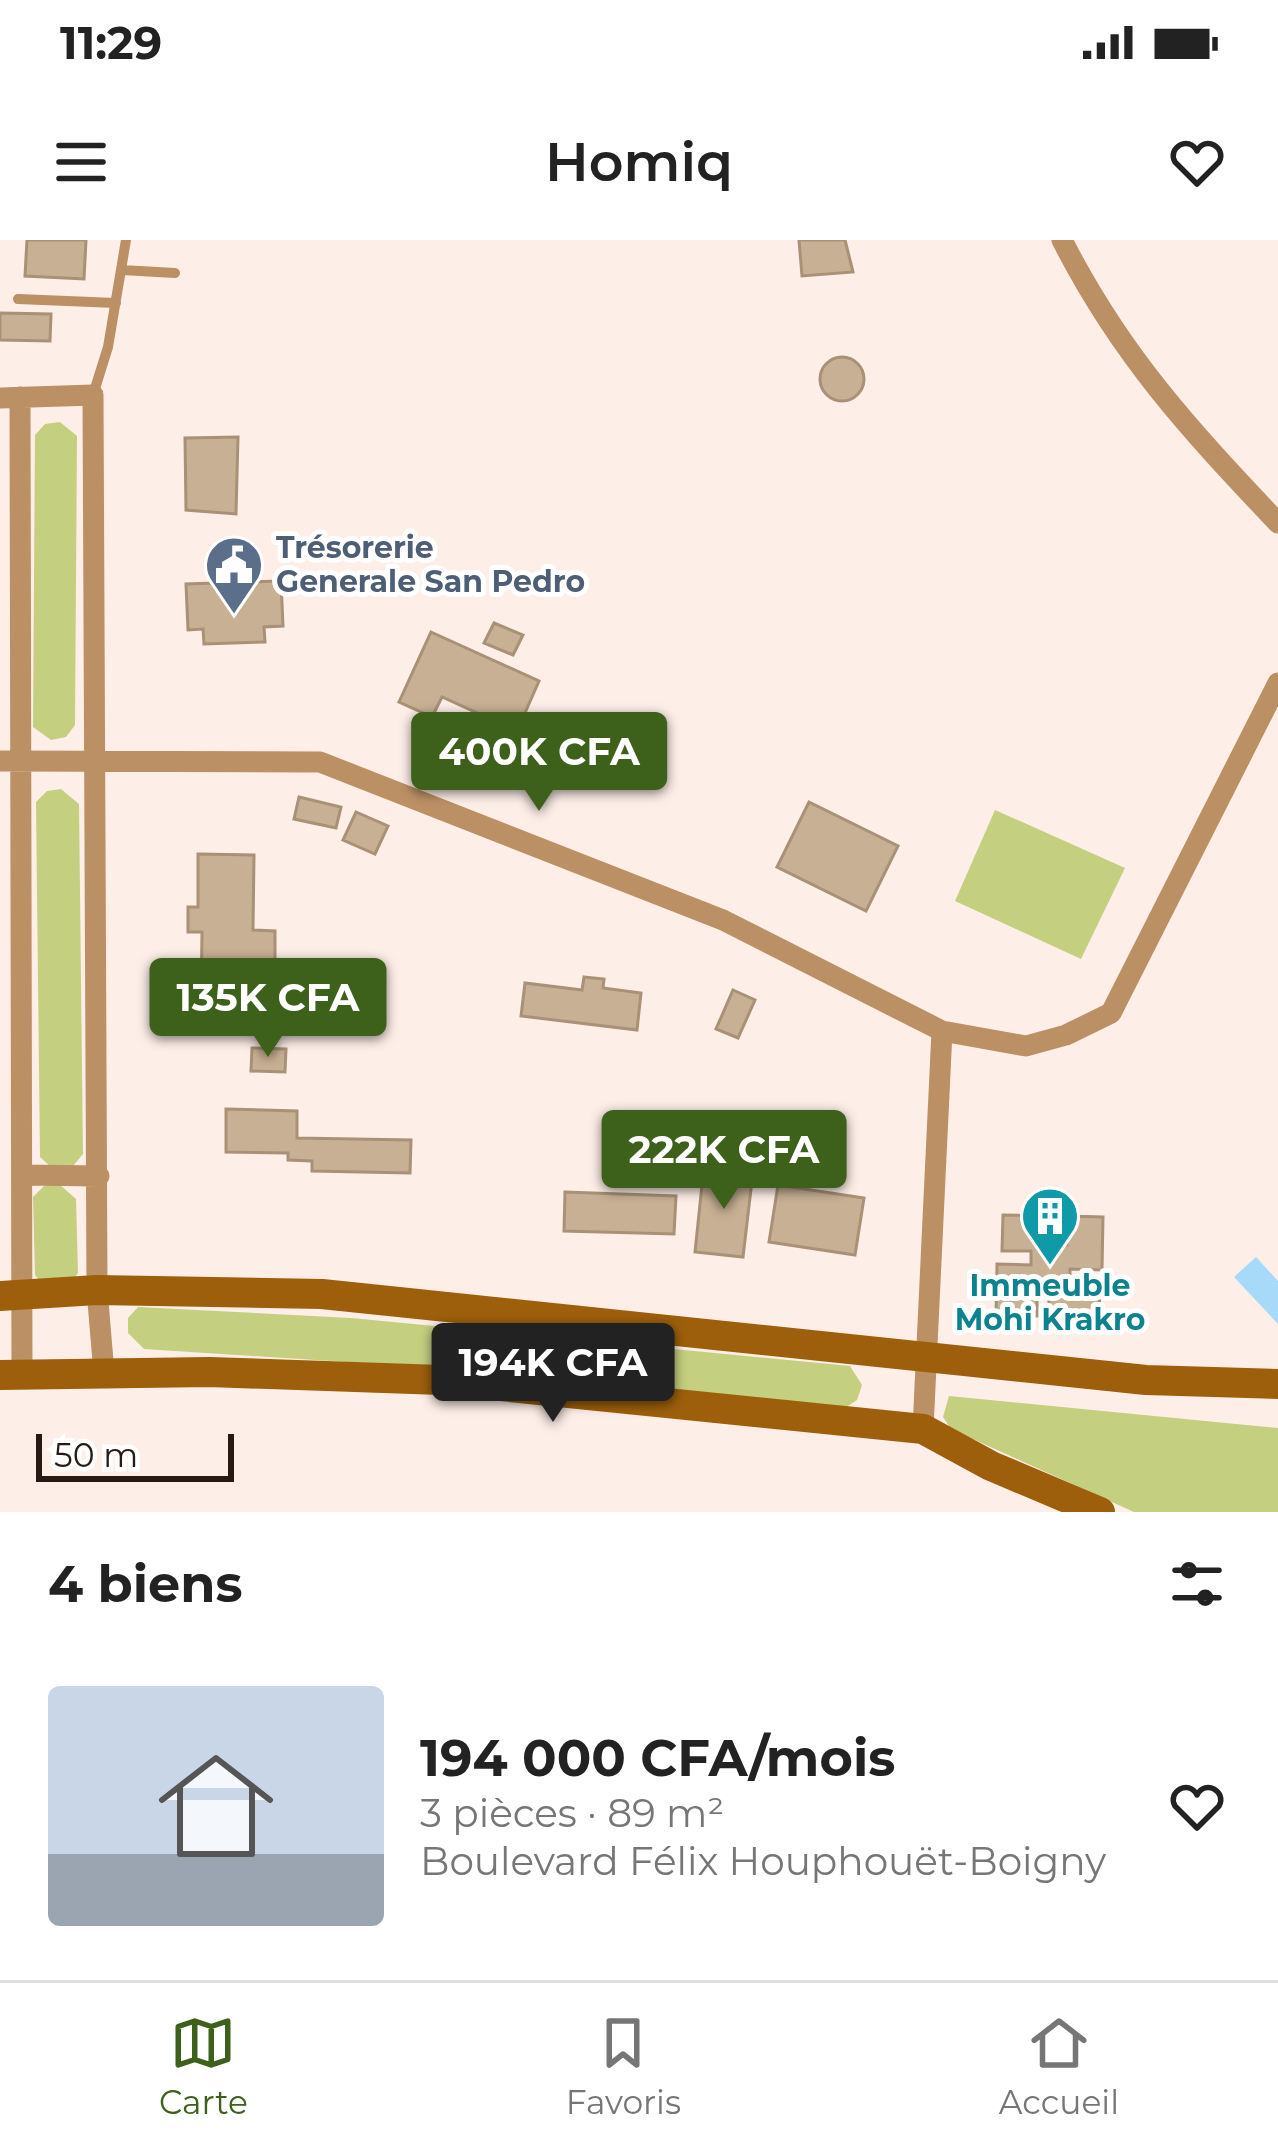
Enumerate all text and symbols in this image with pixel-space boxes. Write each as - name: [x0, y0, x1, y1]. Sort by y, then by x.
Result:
- text: 11:29: [60, 15, 162, 70]
- icon: menu: [48, 129, 114, 195]
- text: Homiq: [545, 129, 733, 195]
- icon: heart: [1164, 129, 1230, 195]
- place label: Trésorerie Generale San Pedro: [276, 529, 585, 600]
- public building icon: Trésorerie Generale San Pedro: [203, 534, 265, 616]
- pin: 400K CFA: [415, 712, 663, 814]
- text: 400K CFA: [438, 727, 640, 775]
- pin: 135K CFA: [144, 958, 392, 1060]
- text: 135K CFA: [176, 973, 360, 1021]
- pin: 222K CFA: [600, 1110, 848, 1212]
- text: 222K CFA: [629, 1125, 819, 1173]
- building icon: Immeuble Mohi Krakro: [1019, 1185, 1081, 1267]
- place label: Immeuble Mohi Krakro: [955, 1267, 1145, 1338]
- pin: 194K CFA: [429, 1323, 677, 1425]
- text: 194K CFA: [459, 1338, 647, 1386]
- scale bar: [36, 1428, 234, 1481]
- text: 50 m: [54, 1435, 138, 1475]
- icon: filters: [1164, 1551, 1230, 1617]
- text: 4 biens: [48, 1553, 243, 1615]
- text: 194 000 CFA/mois: [420, 1727, 895, 1789]
- icon: home: [144, 1734, 288, 1878]
- icon: heart: [1164, 1773, 1230, 1839]
- text: 3 pièces · 89 m²: [420, 1789, 724, 1837]
- text: Boulevard Félix Houphouët-Boigny: [420, 1837, 1106, 1885]
- tab: Carte: [159, 2010, 248, 2122]
- tab: Favoris: [566, 2010, 681, 2122]
- tab: Accueil: [999, 2010, 1119, 2122]

